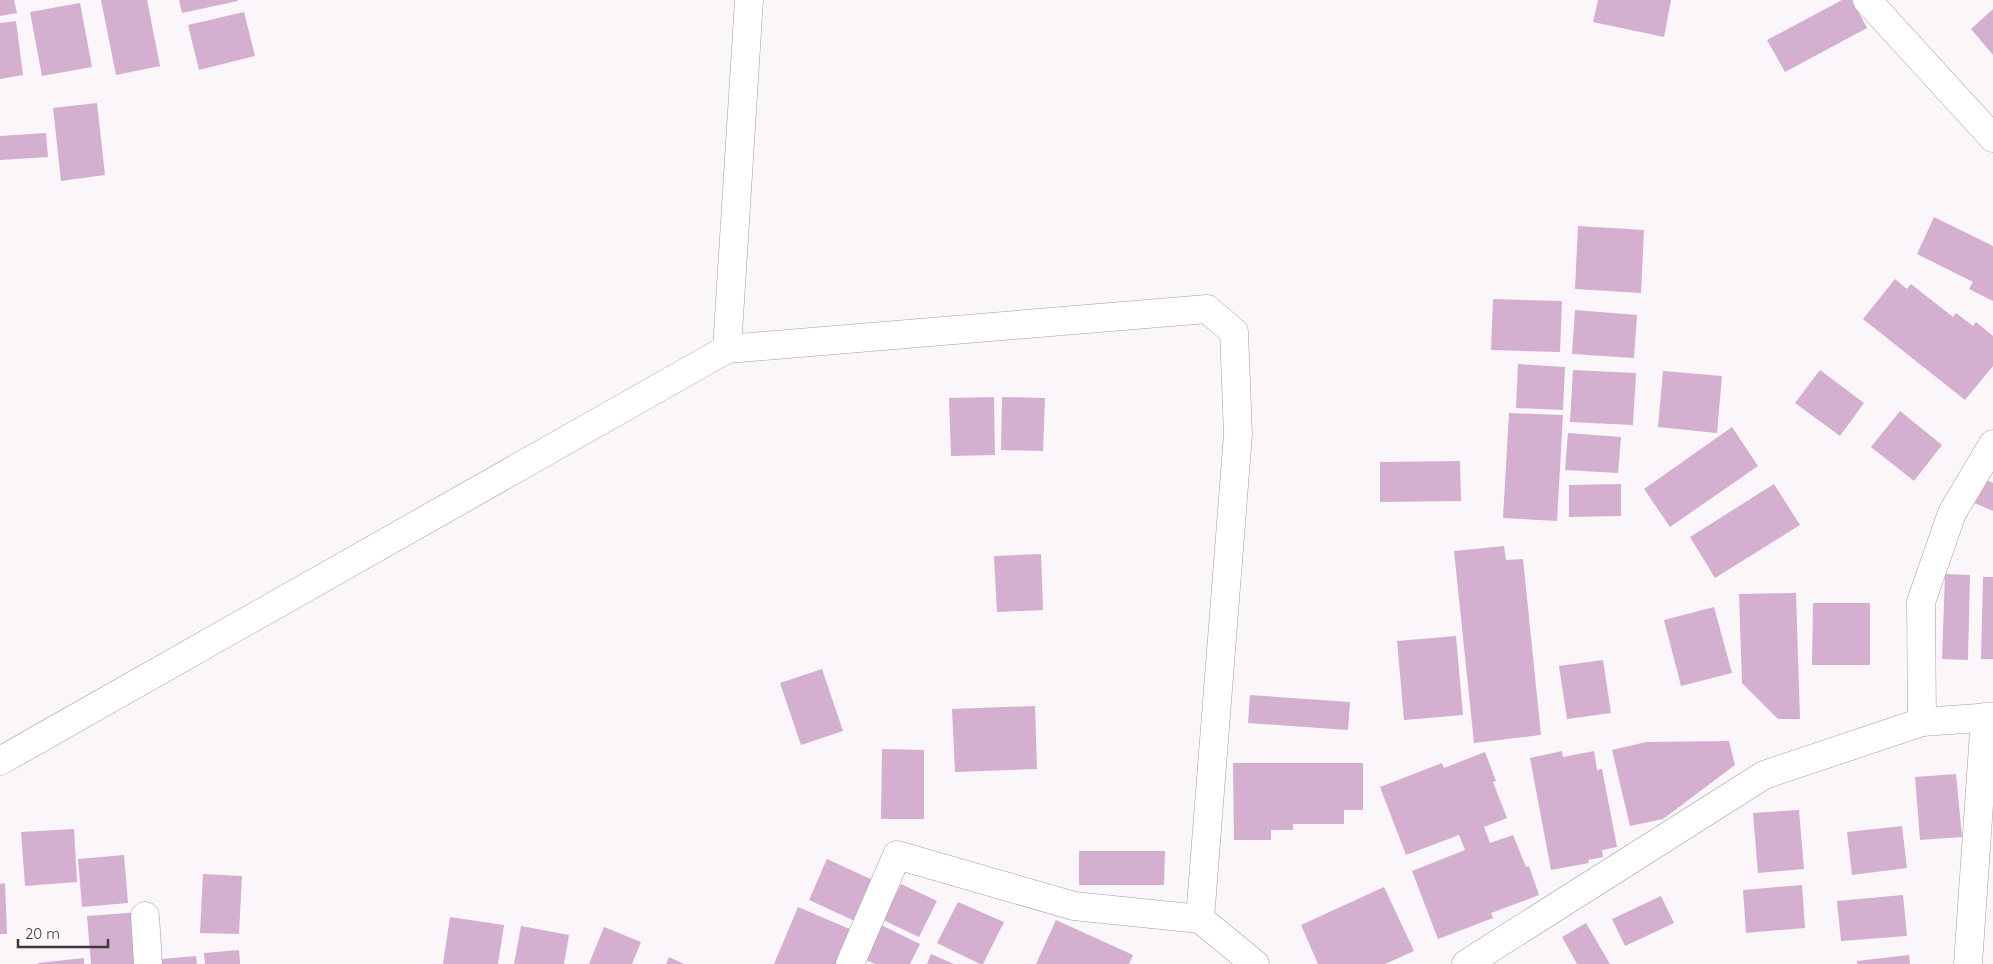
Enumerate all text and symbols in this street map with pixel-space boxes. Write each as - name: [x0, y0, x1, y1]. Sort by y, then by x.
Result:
- scale bar: [18, 916, 108, 948]
- text: 20 m: [25, 924, 60, 943]

